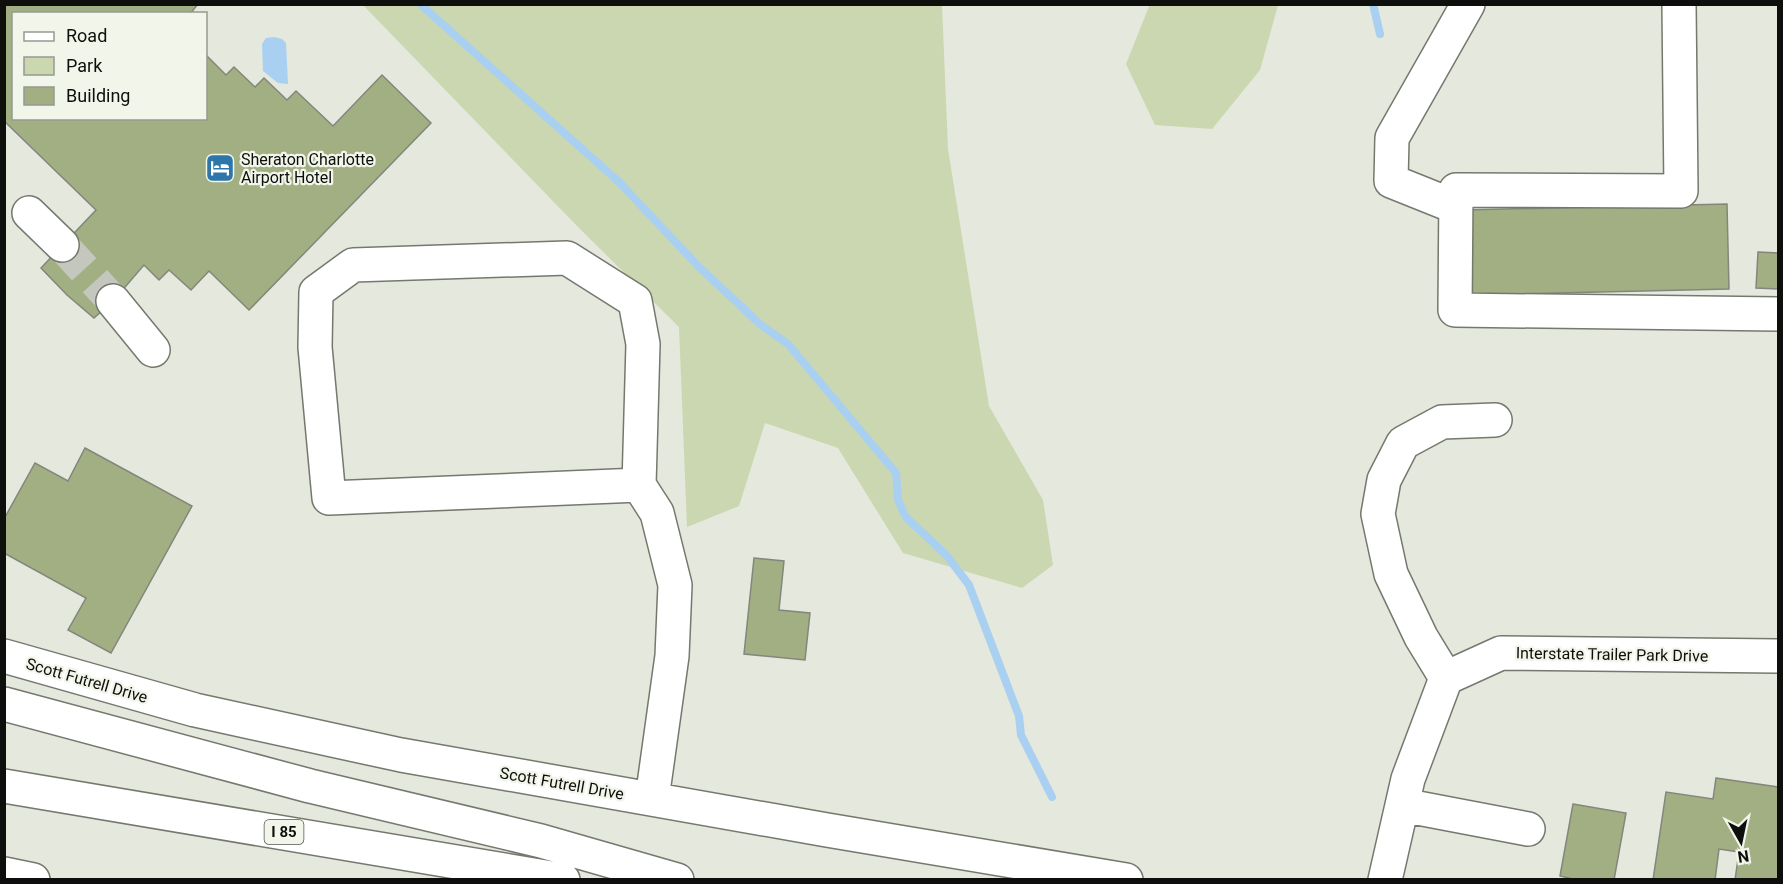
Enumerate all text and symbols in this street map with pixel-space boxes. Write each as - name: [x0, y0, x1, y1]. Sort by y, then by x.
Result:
- legend: [12, 12, 207, 120]
- text: Road: [66, 25, 107, 46]
- text: Park: [66, 55, 103, 76]
- text: Building: [66, 85, 130, 106]
- place label: Sheraton Charlotte Airport Hotel: [241, 150, 374, 187]
- hotel icon: Sheraton Charlotte Airport Hotel: [204, 152, 236, 184]
- street label: Interstate Trailer Park Drive: [1516, 643, 1708, 666]
- street label: Scott Futrell Drive: [24, 654, 150, 707]
- street label: Scott Futrell Drive: [498, 763, 625, 804]
- north arrow: [1711, 812, 1771, 872]
- road number: I 85: [264, 820, 304, 844]
- text: N: [1736, 846, 1750, 867]

